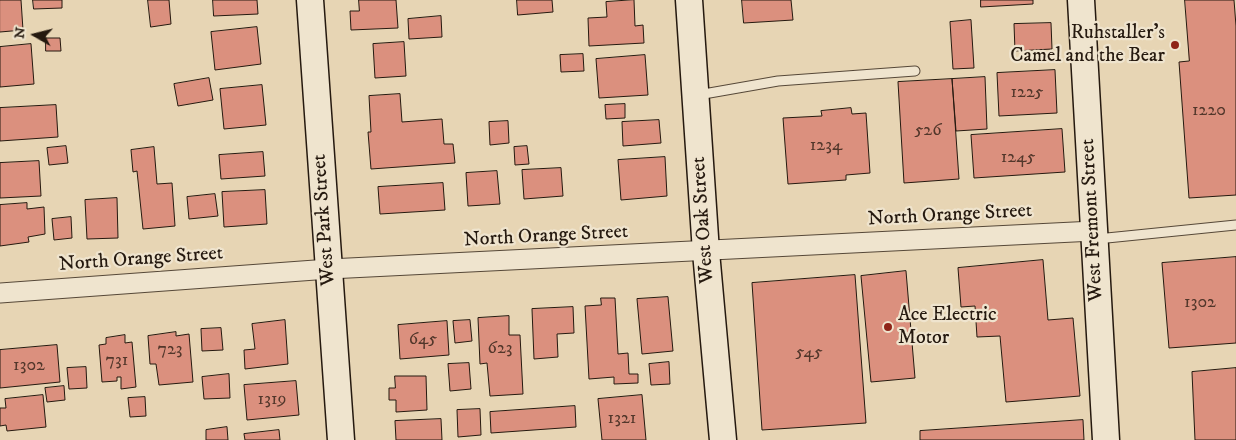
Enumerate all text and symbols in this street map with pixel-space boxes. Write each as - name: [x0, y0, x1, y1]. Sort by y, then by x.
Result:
- north arrow: [10, 10, 60, 60]
- place label: Ruhstaller's Camel and the Bear: [1010, 22, 1165, 69]
- text: N: [10, 26, 30, 40]
- marker: Ruhstaller's Camel and the Bear: [1169, 39, 1181, 51]
- house number: 1225: [1010, 82, 1044, 104]
- house number: 1220: [1192, 100, 1226, 122]
- house number: 526: [914, 120, 942, 142]
- house number: 1234: [810, 135, 842, 157]
- street label: West Fremont Street: [1077, 138, 1109, 302]
- house number: 1245: [1001, 147, 1035, 169]
- street label: West Park Street: [308, 153, 342, 287]
- street label: West Oak Street: [688, 156, 720, 284]
- street label: North Orange Street: [867, 200, 1033, 232]
- street label: North Orange Street: [463, 221, 629, 253]
- street label: North Orange Street: [58, 242, 224, 278]
- house number: 1302: [1184, 292, 1216, 314]
- place label: Ace Electric Motor: [898, 304, 997, 351]
- marker: Ace Electric Motor: [882, 321, 894, 333]
- house number: 645: [409, 329, 437, 351]
- house number: 623: [488, 338, 512, 360]
- house number: 723: [157, 339, 183, 361]
- house number: 545: [795, 342, 823, 364]
- house number: 731: [106, 350, 128, 372]
- house number: 1302: [13, 355, 45, 377]
- house number: 1319: [258, 389, 286, 411]
- house number: 1321: [608, 408, 636, 430]

